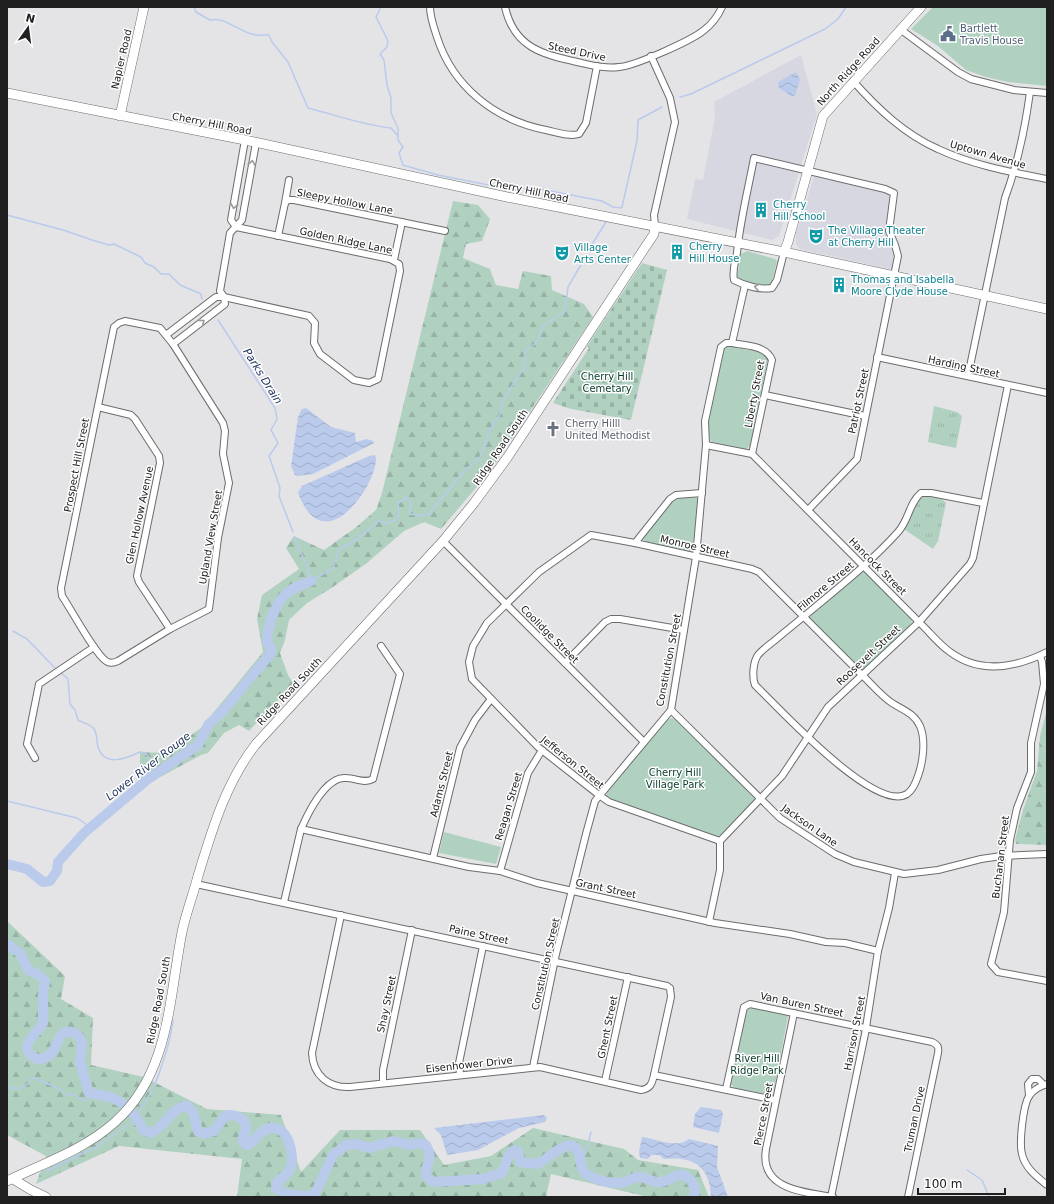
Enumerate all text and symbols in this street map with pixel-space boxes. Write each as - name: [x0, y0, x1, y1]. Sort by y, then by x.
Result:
- north arrow: [8, 8, 48, 48]
- text: N: [24, 11, 36, 26]
- place label: Bartlett Travis House: [959, 23, 1023, 46]
- public building icon: Bartlett Travis House: [939, 25, 957, 43]
- street label: Napier Road: [109, 28, 134, 90]
- street label: North Ridge Road: [815, 35, 882, 108]
- street label: Steed Drive: [547, 40, 607, 63]
- street label: Cherry Hill Road: [171, 110, 253, 137]
- street label: Uptown Avenue: [949, 138, 1027, 171]
- one-way arrow: [247, 160, 256, 166]
- street label: Cherry Hill Road: [488, 177, 570, 204]
- street label: Sleepy Hollow Lane: [296, 187, 394, 216]
- place label: Cherry Hill School: [773, 199, 825, 222]
- building icon: Cherry Hill School: [752, 201, 770, 219]
- one-way arrow: [230, 203, 238, 210]
- street label: Golden Ridge Lane: [298, 225, 393, 256]
- place label: The Village Theater at Cherry Hill: [827, 225, 926, 248]
- theatre icon: The Village Theater at Cherry Hill: [807, 227, 825, 245]
- place label: Cherry Hill House: [689, 241, 739, 264]
- place label: Village Arts Center: [574, 242, 632, 265]
- building icon: Cherry Hill House: [668, 243, 686, 261]
- theatre icon: Village Arts Center: [553, 244, 571, 262]
- place label: Thomas and Isabella Moore Clyde House: [850, 274, 954, 297]
- building icon: Thomas and Isabella Moore Clyde House: [830, 276, 848, 294]
- one-way arrow: [754, 284, 761, 292]
- one-way arrow: [197, 320, 204, 327]
- water label: Parks Drain: [240, 346, 285, 407]
- street label: Harding Street: [927, 354, 1001, 379]
- street label: Liberty Street: [743, 359, 766, 429]
- street label: Patriot Street: [846, 368, 871, 435]
- park label: Cherry Hill Cemetary: [581, 371, 633, 394]
- street label: Ridge Road South: [471, 407, 530, 487]
- street label: Prospect Hill Street: [62, 417, 91, 513]
- place label: Cherry Hilll United Methodist: [565, 418, 651, 441]
- church icon: Cherry Hilll United Methodist: [544, 420, 562, 438]
- street label: Glen Hollow Avenue: [124, 465, 155, 565]
- street label: Upland View Street: [197, 489, 224, 585]
- street label: Monroe Street: [659, 533, 731, 560]
- street label: Hancock Street: [847, 535, 909, 597]
- street label: Filmore Street: [795, 560, 856, 613]
- street label: Coolidge Street: [518, 603, 581, 666]
- street label: Constitution Street: [654, 613, 683, 707]
- street label: Roosevelt Street: [834, 623, 902, 687]
- street label: Ridge Road South: [255, 655, 324, 728]
- water label: Lower River Rouge: [103, 729, 193, 803]
- street label: Jefferson Street: [538, 733, 606, 791]
- street label: Adams Street: [428, 750, 455, 818]
- park label: Cherry Hill Village Park: [646, 767, 704, 790]
- street label: Reagan Street: [493, 770, 524, 842]
- street label: Jackson Lane: [779, 802, 840, 849]
- street label: Buchanan Street: [990, 815, 1011, 899]
- street label: Grant Street: [575, 877, 637, 900]
- street label: Constitution Street: [530, 917, 561, 1011]
- street label: Paine Street: [448, 923, 510, 946]
- street label: Ridge Road South: [145, 955, 172, 1045]
- street label: Shay Street: [375, 974, 398, 1034]
- street label: Van Buren Street: [759, 990, 845, 1019]
- street label: Ghent Street: [595, 995, 620, 1060]
- street label: Harrison Street: [842, 995, 867, 1071]
- park label: River Hill Ridge Park: [730, 1053, 784, 1076]
- street label: Eisenhower Drive: [425, 1054, 513, 1075]
- street label: Pierce Street: [752, 1082, 775, 1146]
- street label: Truman Drive: [902, 1085, 927, 1154]
- scale bar: [918, 1170, 1005, 1196]
- text: 100 m: [924, 1177, 962, 1191]

